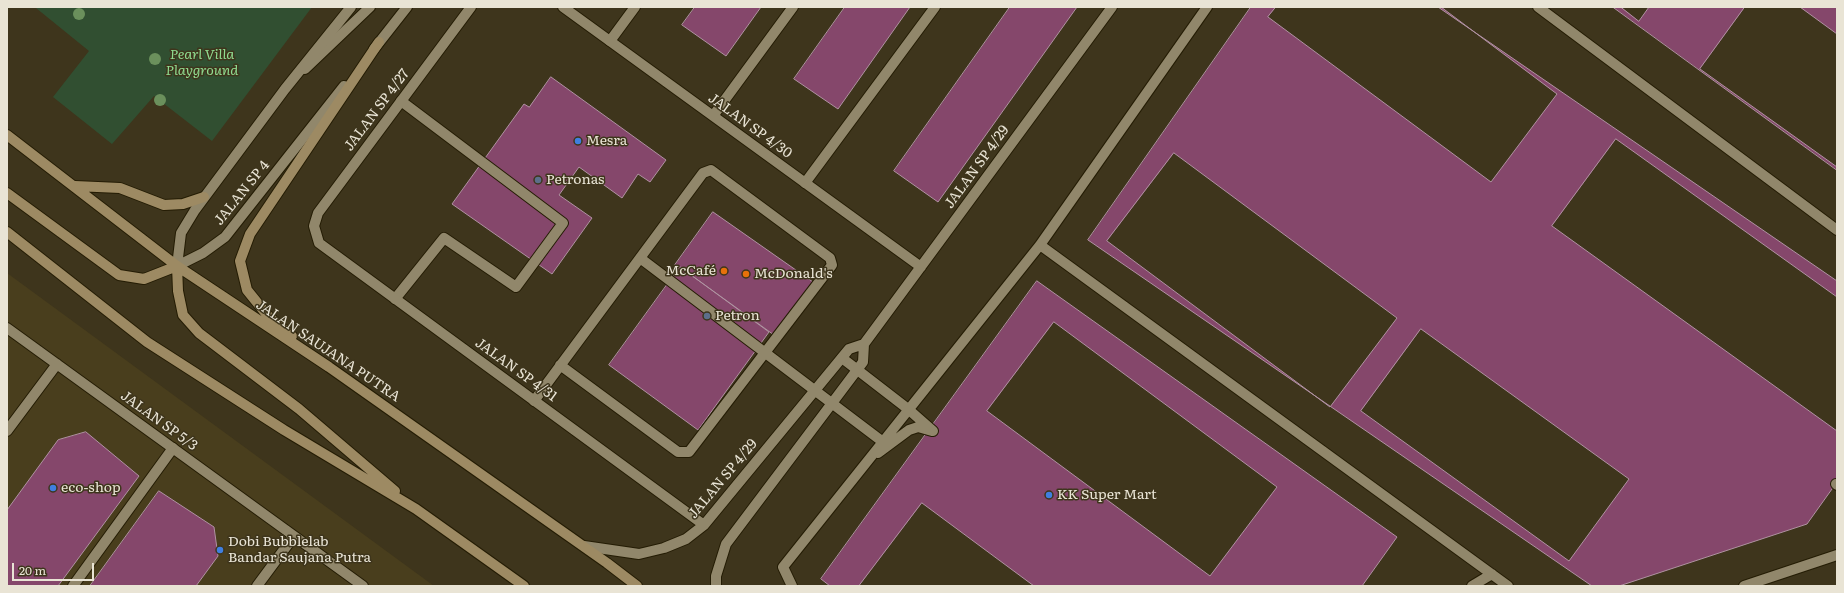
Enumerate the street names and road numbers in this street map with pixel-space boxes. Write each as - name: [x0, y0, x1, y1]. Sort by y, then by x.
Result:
- street label: JALAN SP 4/27: [341, 66, 413, 154]
- street label: JALAN SP 4/30: [705, 90, 795, 162]
- street label: JALAN SP 4/29: [941, 122, 1013, 212]
- street label: JALAN SP 4: [211, 157, 273, 229]
- street label: JALAN SAUJANA PUTRA: [253, 296, 403, 406]
- street label: JALAN SP 4/31: [472, 335, 560, 405]
- street label: JALAN SP 5/3: [117, 388, 201, 454]
- street label: JALAN SP 4/29: [685, 436, 761, 522]

